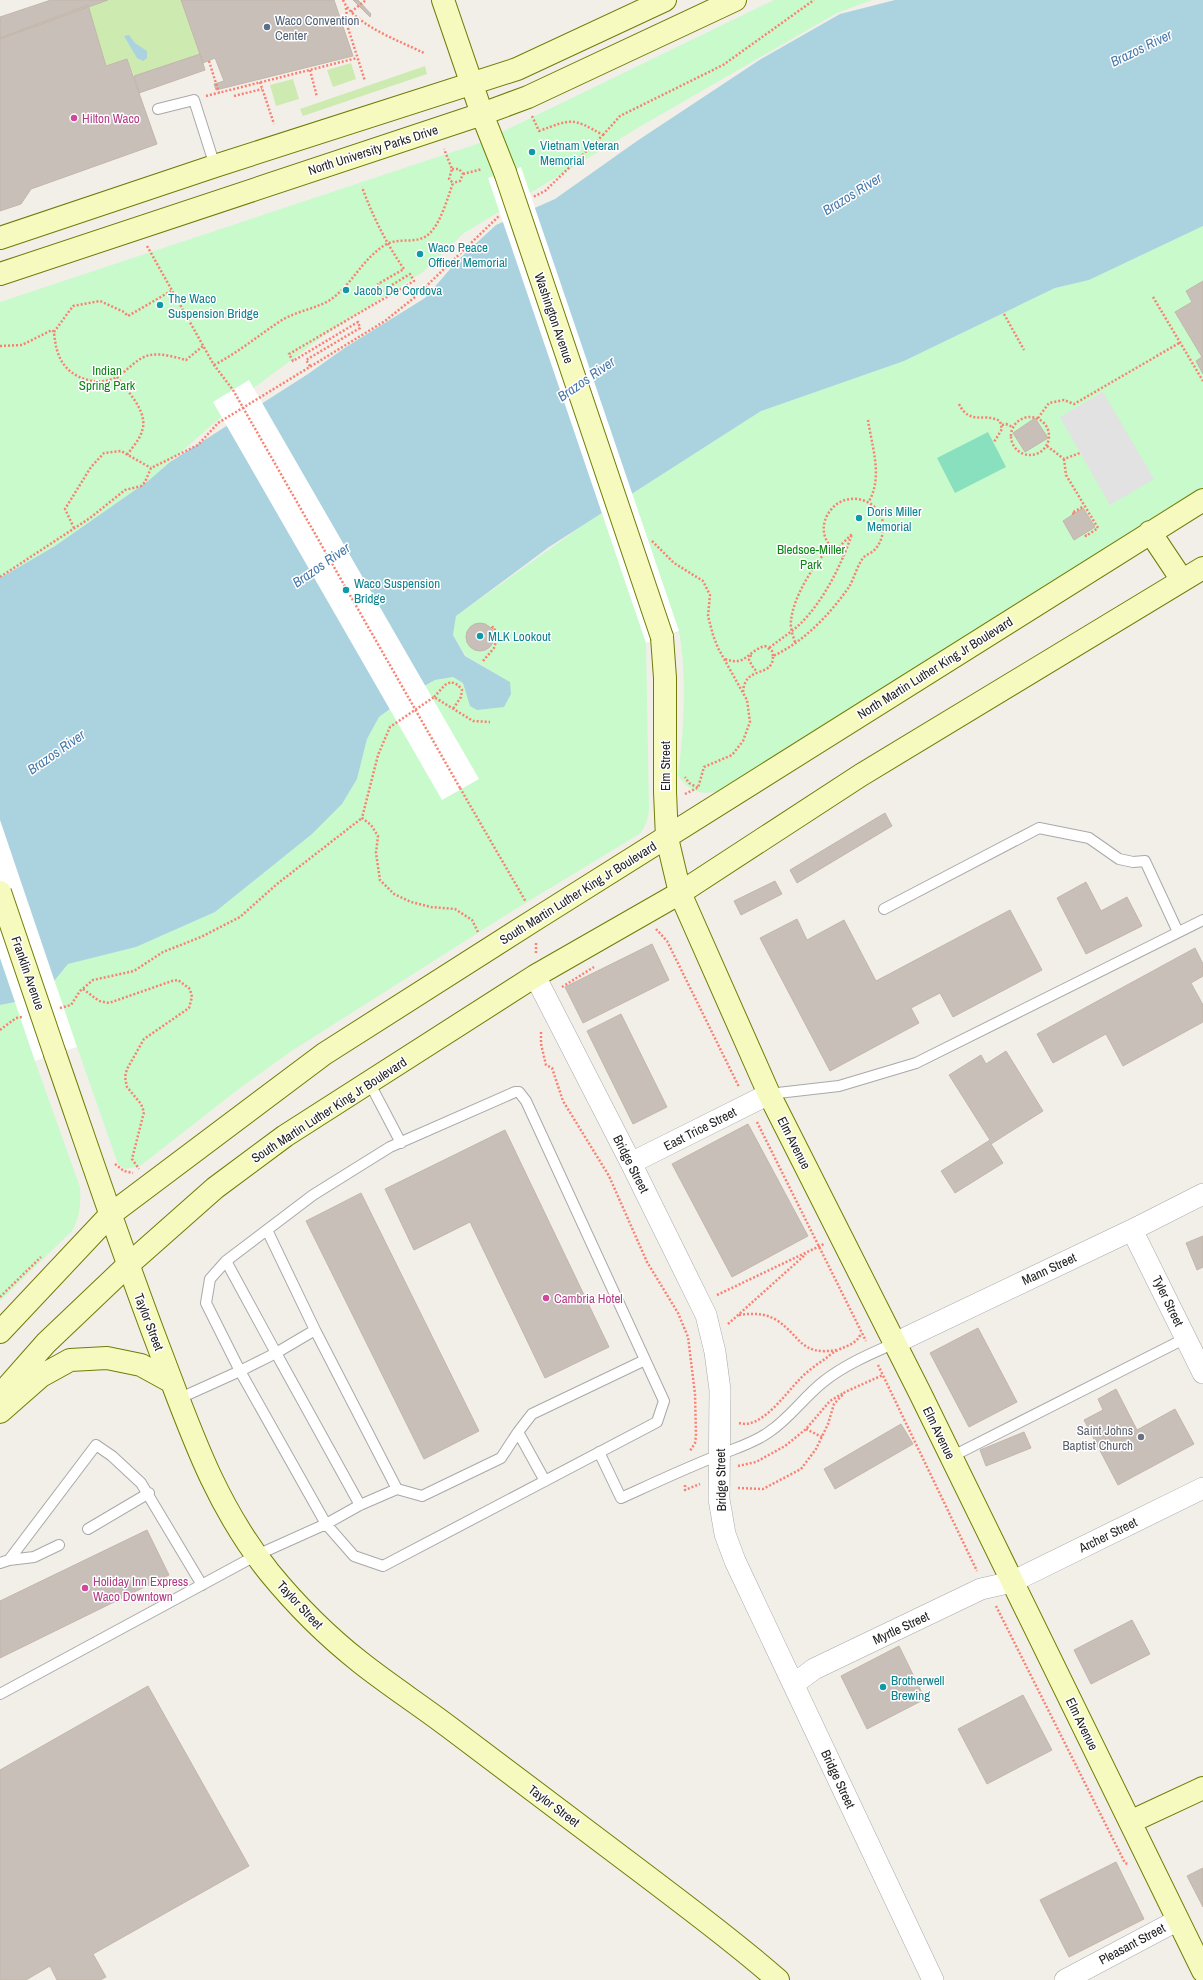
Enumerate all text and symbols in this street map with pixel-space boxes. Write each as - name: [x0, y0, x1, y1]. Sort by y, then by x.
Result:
- place label: Waco Convention Center: [275, 12, 359, 44]
- marker: Waco Convention Center: [262, 22, 272, 32]
- water label: Brazos River: [1107, 25, 1176, 71]
- place label: Hilton Waco: [82, 110, 140, 127]
- marker: Hilton Waco: [69, 113, 79, 123]
- street label: North University Parks Drive: [306, 121, 440, 179]
- place label: Vietnam Veteran Memorial: [540, 137, 619, 169]
- marker: Vietnam Veteran Memorial: [527, 147, 537, 157]
- water label: Brazos River: [819, 168, 886, 219]
- place label: Waco Peace Officer Memorial: [428, 239, 507, 271]
- marker: Waco Peace Officer Memorial: [415, 249, 425, 259]
- street label: Washington Avenue: [531, 270, 577, 366]
- place label: Jacob De Cordova: [354, 282, 442, 299]
- marker: Jacob De Cordova: [341, 285, 351, 295]
- place label: The Waco Suspension Bridge: [168, 290, 259, 322]
- marker: The Waco Suspension Bridge: [155, 300, 165, 310]
- water label: Brazos River: [554, 352, 619, 405]
- park label: Indian Spring Park: [79, 362, 136, 394]
- place label: Doris Miller Memorial: [867, 503, 922, 535]
- marker: Doris Miller Memorial: [854, 513, 864, 523]
- water label: Brazos River: [289, 538, 354, 591]
- park label: Bledsoe-Miller Park: [777, 541, 846, 573]
- place label: Waco Suspension Bridge: [354, 575, 440, 607]
- marker: Waco Suspension Bridge: [341, 585, 351, 595]
- street label: North Martin Luther King Jr Boulevard: [854, 613, 1016, 723]
- place label: MLK Lookout: [488, 628, 551, 645]
- marker: MLK Lookout: [475, 631, 485, 641]
- water label: Brazos River: [24, 725, 89, 778]
- street label: Elm Street: [657, 741, 674, 791]
- street label: South Martin Luther King Jr Boulevard: [496, 838, 660, 948]
- street label: Franklin Avenue: [7, 934, 49, 1012]
- street label: South Martin Luther King Jr Boulevard: [248, 1053, 410, 1167]
- street label: East Trice Street: [661, 1103, 739, 1155]
- street label: Elm Avenue: [774, 1114, 814, 1172]
- street label: Bridge Street: [609, 1132, 653, 1196]
- street label: Mann Street: [1019, 1249, 1079, 1289]
- street label: Tyler Street: [1148, 1273, 1188, 1329]
- place label: Cambria Hotel: [554, 1290, 623, 1307]
- street label: Taylor Street: [130, 1291, 168, 1353]
- marker: Cambria Hotel: [541, 1293, 551, 1303]
- street label: Elm Avenue: [919, 1404, 959, 1462]
- place label: Saint Johns Baptist Church: [1062, 1422, 1133, 1454]
- marker: Saint Johns Baptist Church: [1136, 1432, 1146, 1442]
- street label: Bridge Street: [712, 1448, 730, 1512]
- street label: Archer Street: [1075, 1514, 1140, 1557]
- place label: Holiday Inn Express Waco Downtown: [93, 1573, 188, 1605]
- street label: Taylor Street: [273, 1577, 327, 1633]
- marker: Holiday Inn Express Waco Downtown: [80, 1583, 90, 1593]
- street label: Myrtle Street: [870, 1608, 932, 1648]
- place label: Brotherwell Brewing: [891, 1672, 944, 1704]
- marker: Brotherwell Brewing: [878, 1682, 888, 1692]
- street label: Elm Avenue: [1062, 1695, 1102, 1753]
- street label: Bridge Street: [817, 1747, 859, 1811]
- street label: Taylor Street: [525, 1781, 583, 1831]
- street label: Pleasant Street: [1096, 1919, 1168, 1969]

